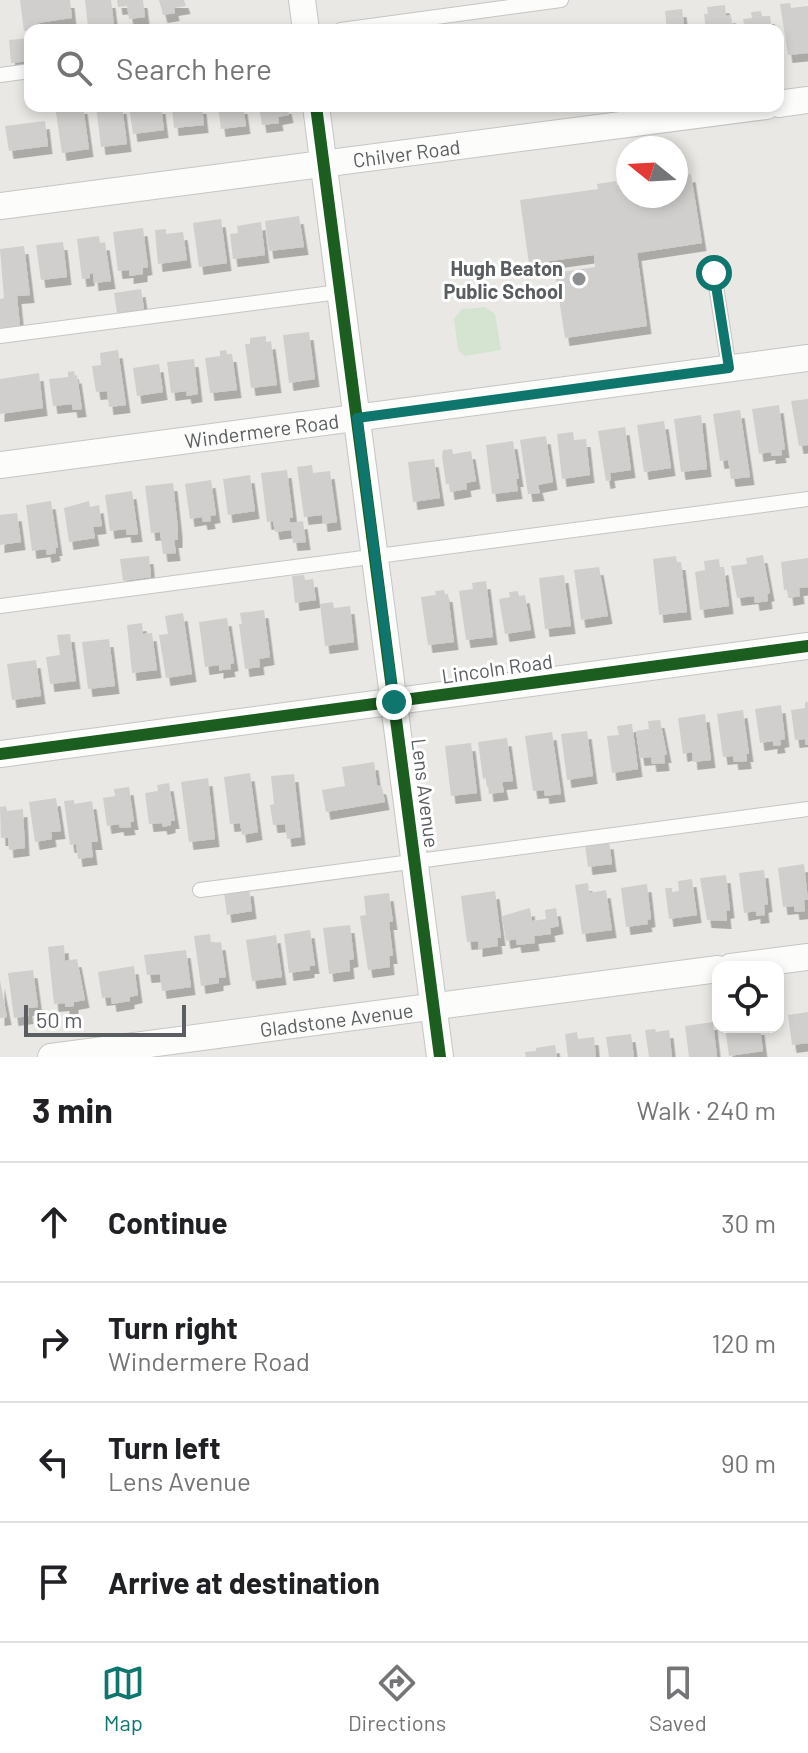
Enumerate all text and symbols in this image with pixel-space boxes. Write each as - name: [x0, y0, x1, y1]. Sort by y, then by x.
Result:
- search box: [24, 24, 784, 112]
- icon: search: [52, 46, 96, 90]
- text: Search here: [116, 50, 272, 86]
- street label: Chilver Road: [351, 134, 462, 172]
- north arrow: [616, 136, 688, 208]
- route start: [696, 255, 732, 291]
- place label: Hugh Beaton Public School: [443, 256, 563, 303]
- marker: Hugh Beaton Public School: [570, 270, 588, 288]
- street label: Windermere Road: [183, 408, 340, 452]
- street label: Lincoln Road: [440, 648, 554, 688]
- route end: [376, 684, 412, 720]
- street label: Lens Avenue: [407, 737, 445, 849]
- map controls: [712, 961, 784, 1033]
- button: locate: [712, 961, 784, 1033]
- street label: Gladstone Avenue: [258, 997, 415, 1041]
- scale bar: [24, 1001, 186, 1037]
- text: 50 m: [36, 1006, 82, 1032]
- text: 3 min: [32, 1089, 113, 1130]
- text: Walk · 240 m: [637, 1094, 776, 1125]
- icon: ahead: [32, 1200, 76, 1244]
- text: Continue: [108, 1204, 228, 1240]
- text: 30 m: [721, 1207, 776, 1238]
- text: Turn right: [108, 1309, 238, 1345]
- icon: right: [32, 1320, 76, 1364]
- text: 120 m: [712, 1327, 776, 1358]
- text: Windermere Road: [108, 1345, 310, 1376]
- text: Turn left: [108, 1429, 221, 1465]
- icon: left: [32, 1440, 76, 1484]
- text: 90 m: [721, 1447, 776, 1478]
- text: Lens Avenue: [108, 1465, 251, 1496]
- icon: arrive: [32, 1560, 76, 1604]
- text: Arrive at destination: [108, 1564, 380, 1600]
- tab: Map: [101, 1661, 145, 1735]
- tab: Directions: [348, 1661, 446, 1735]
- tab: Saved: [649, 1661, 707, 1735]

